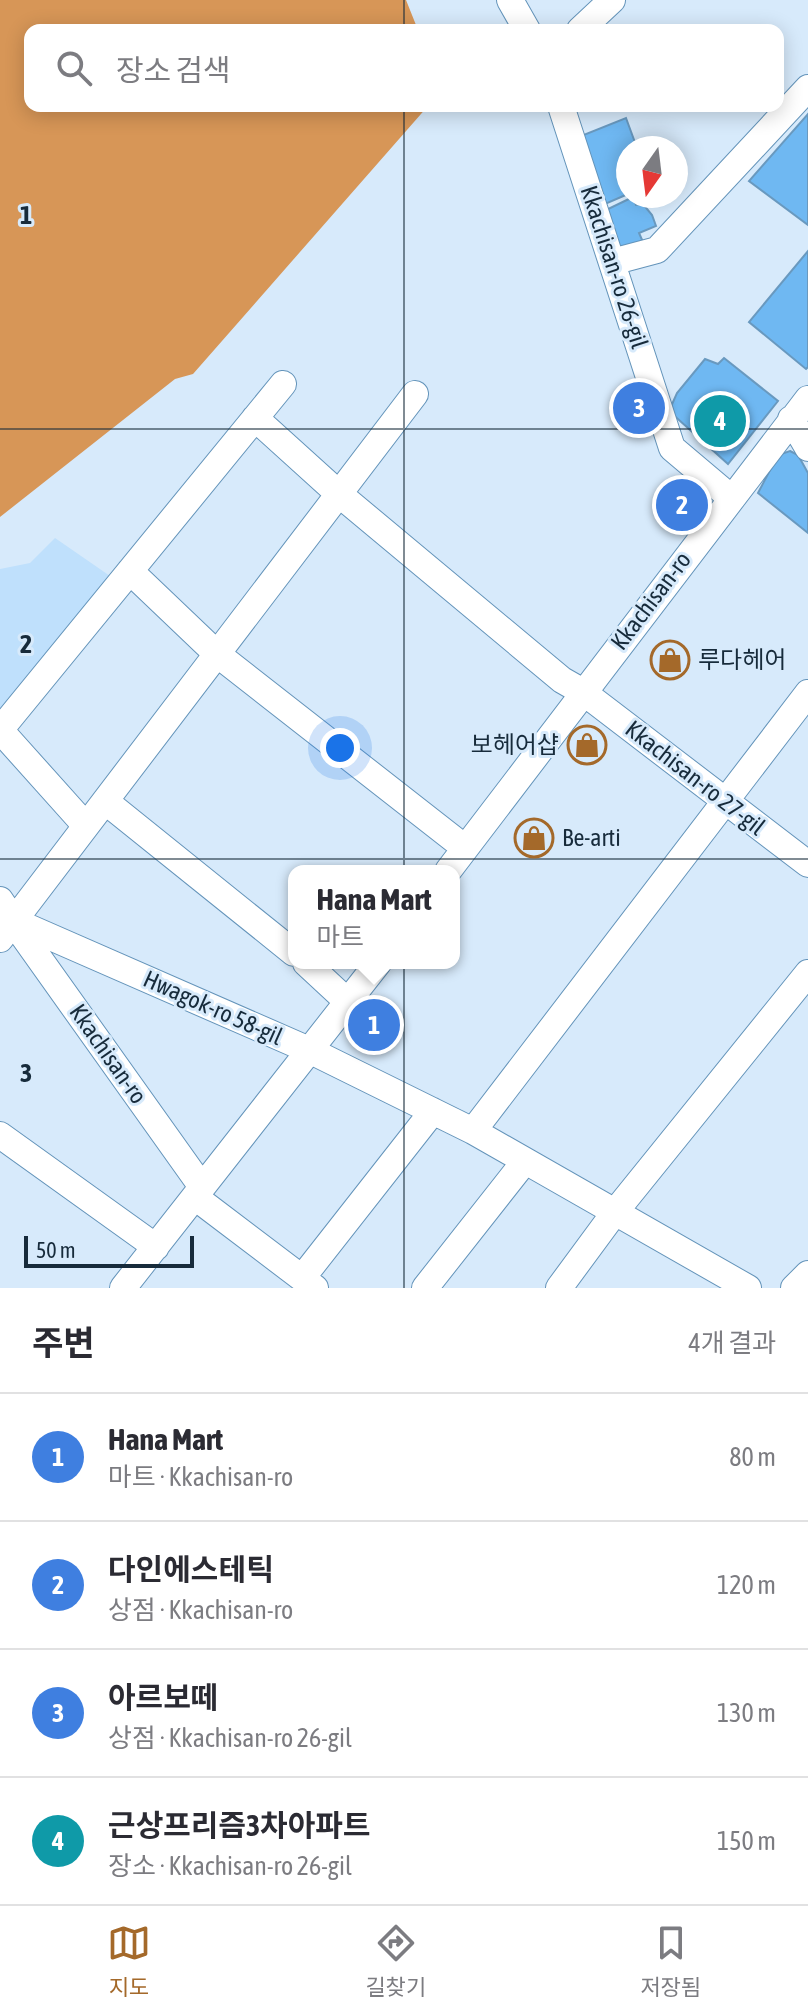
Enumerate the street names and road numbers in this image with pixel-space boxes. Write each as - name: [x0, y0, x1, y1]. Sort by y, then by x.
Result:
- street label: Kkachisan-ro 26-gil: [575, 182, 654, 352]
- street label: Kkachisan-ro: [605, 547, 696, 655]
- street label: Kkachisan-ro 27-gil: [620, 715, 771, 841]
- street label: Hwagok-ro 58-gil: [140, 965, 287, 1050]
- street label: Kkachisan-ro: [64, 999, 152, 1109]

